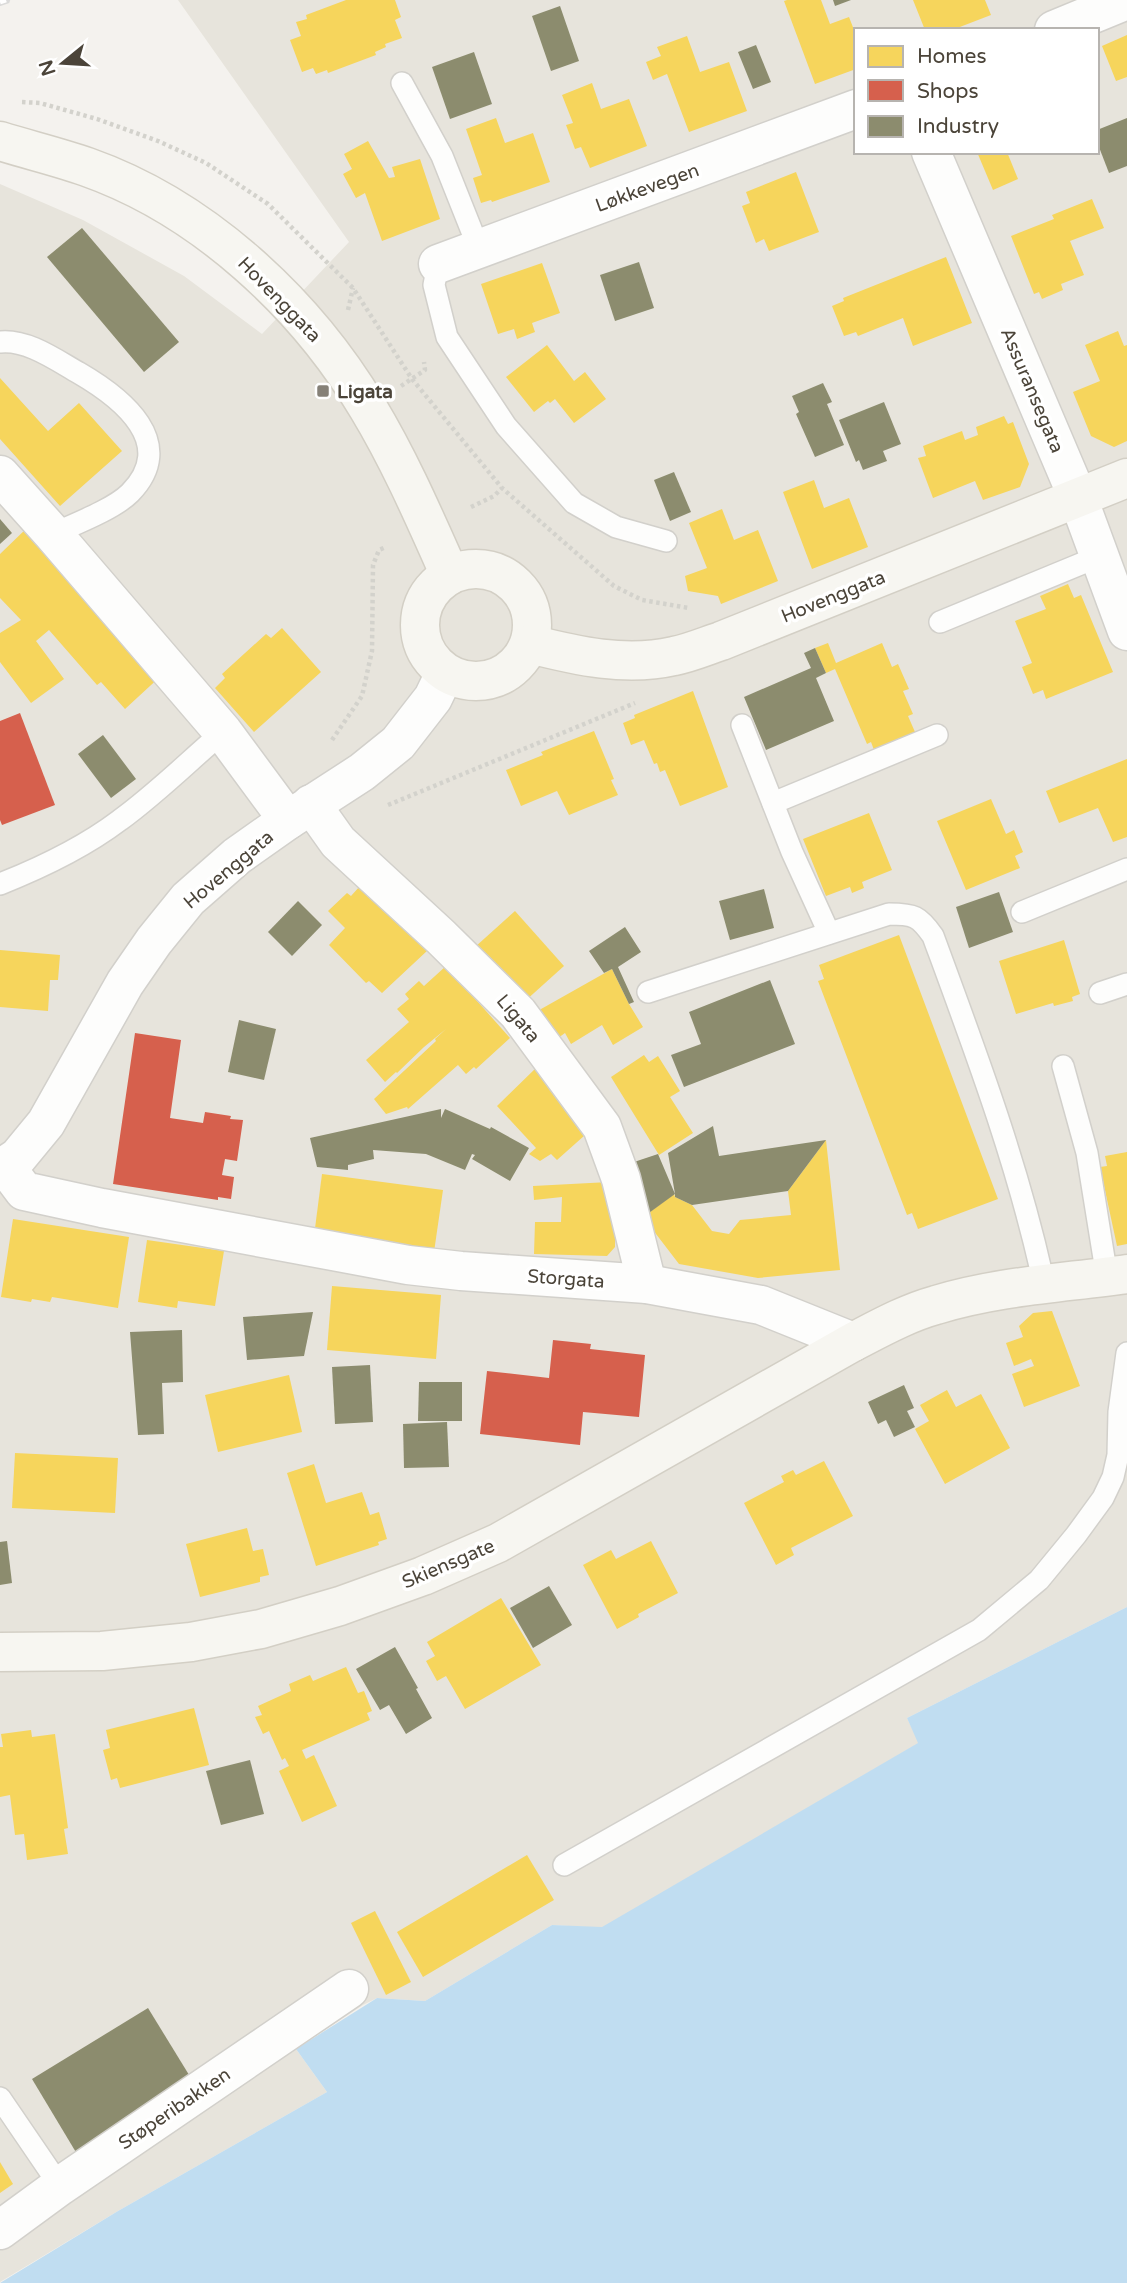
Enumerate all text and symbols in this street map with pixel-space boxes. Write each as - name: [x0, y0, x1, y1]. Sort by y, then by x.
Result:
- north arrow: [28, 28, 98, 98]
- legend: [854, 28, 1099, 154]
- text: Homes: [917, 44, 987, 69]
- text: N: [35, 57, 61, 79]
- text: Shops: [917, 79, 979, 104]
- text: Industry: [917, 114, 999, 139]
- street label: Løkkevegen: [593, 159, 702, 217]
- street label: Hovenggata: [233, 252, 325, 347]
- street label: Assuransegata: [996, 325, 1068, 456]
- place label: Ligata: [337, 381, 393, 404]
- marker: Ligata: [315, 383, 331, 399]
- street label: Hovenggata: [778, 566, 889, 628]
- street label: Hovenggata: [179, 826, 278, 914]
- street label: Ligata: [492, 990, 545, 1047]
- street label: Storgata: [527, 1265, 605, 1293]
- street label: Skiensgate: [399, 1535, 498, 1593]
- street label: Støperibakken: [114, 2063, 235, 2154]

